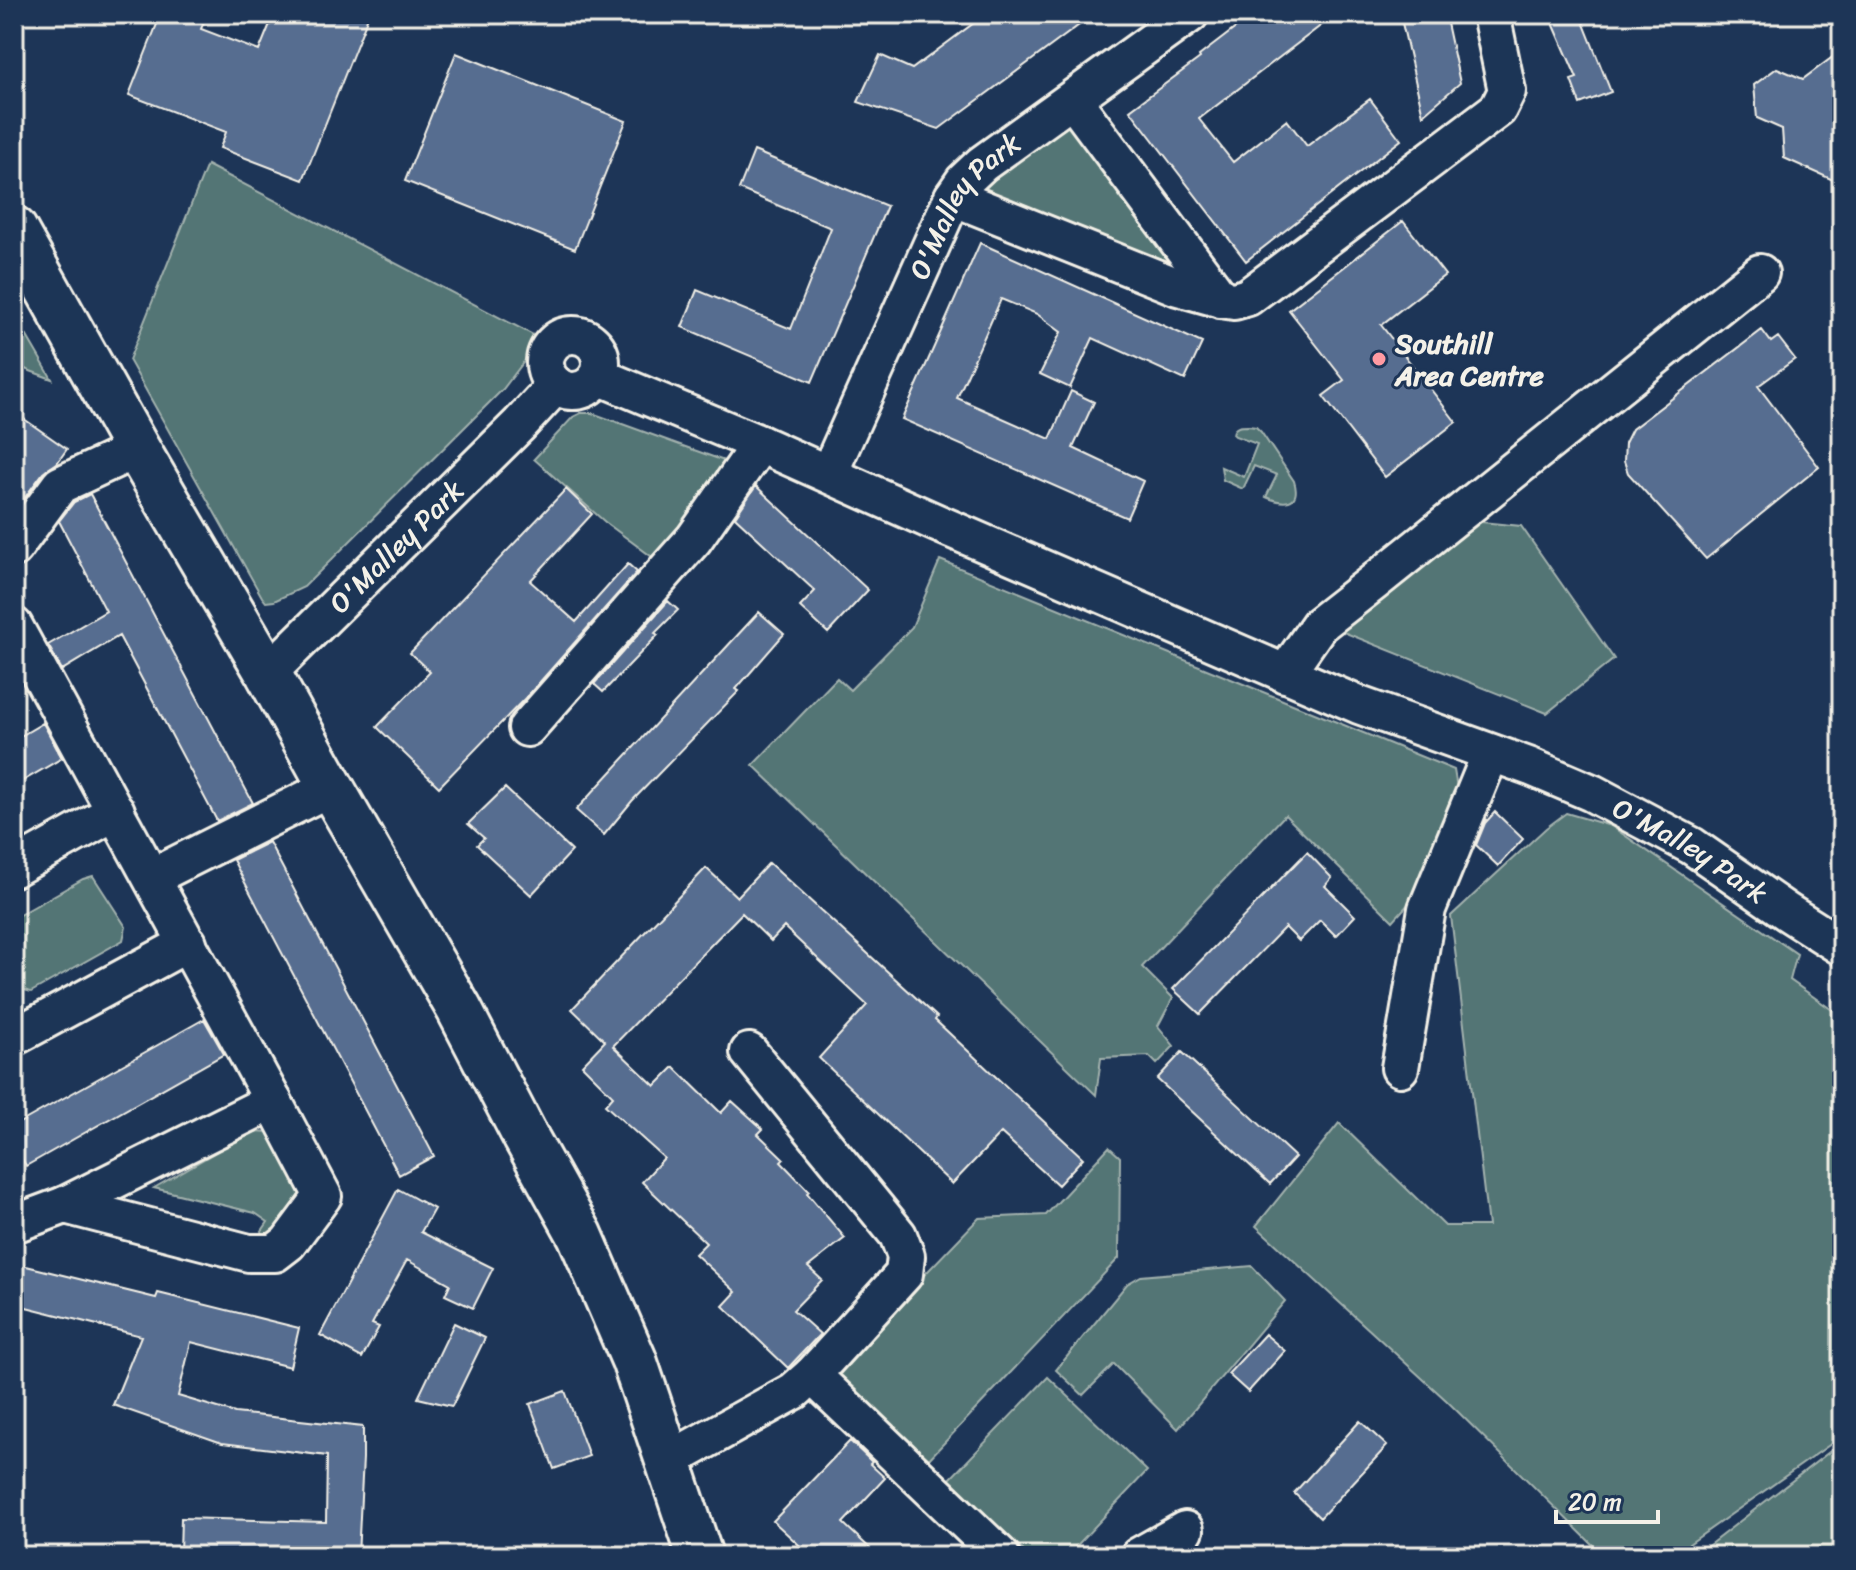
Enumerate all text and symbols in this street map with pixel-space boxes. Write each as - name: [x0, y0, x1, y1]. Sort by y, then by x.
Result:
- street label: O'Malley Park: [895, 119, 1031, 287]
- place label: Southill Area Centre: [1394, 319, 1544, 400]
- marker: Southill Area Centre: [1370, 350, 1388, 368]
- street label: O'Malley Park: [317, 467, 476, 625]
- street label: O'Malley Park: [1604, 784, 1778, 916]
- scale bar: [1556, 1474, 1658, 1524]
- text: 20 m: [1568, 1481, 1622, 1523]

